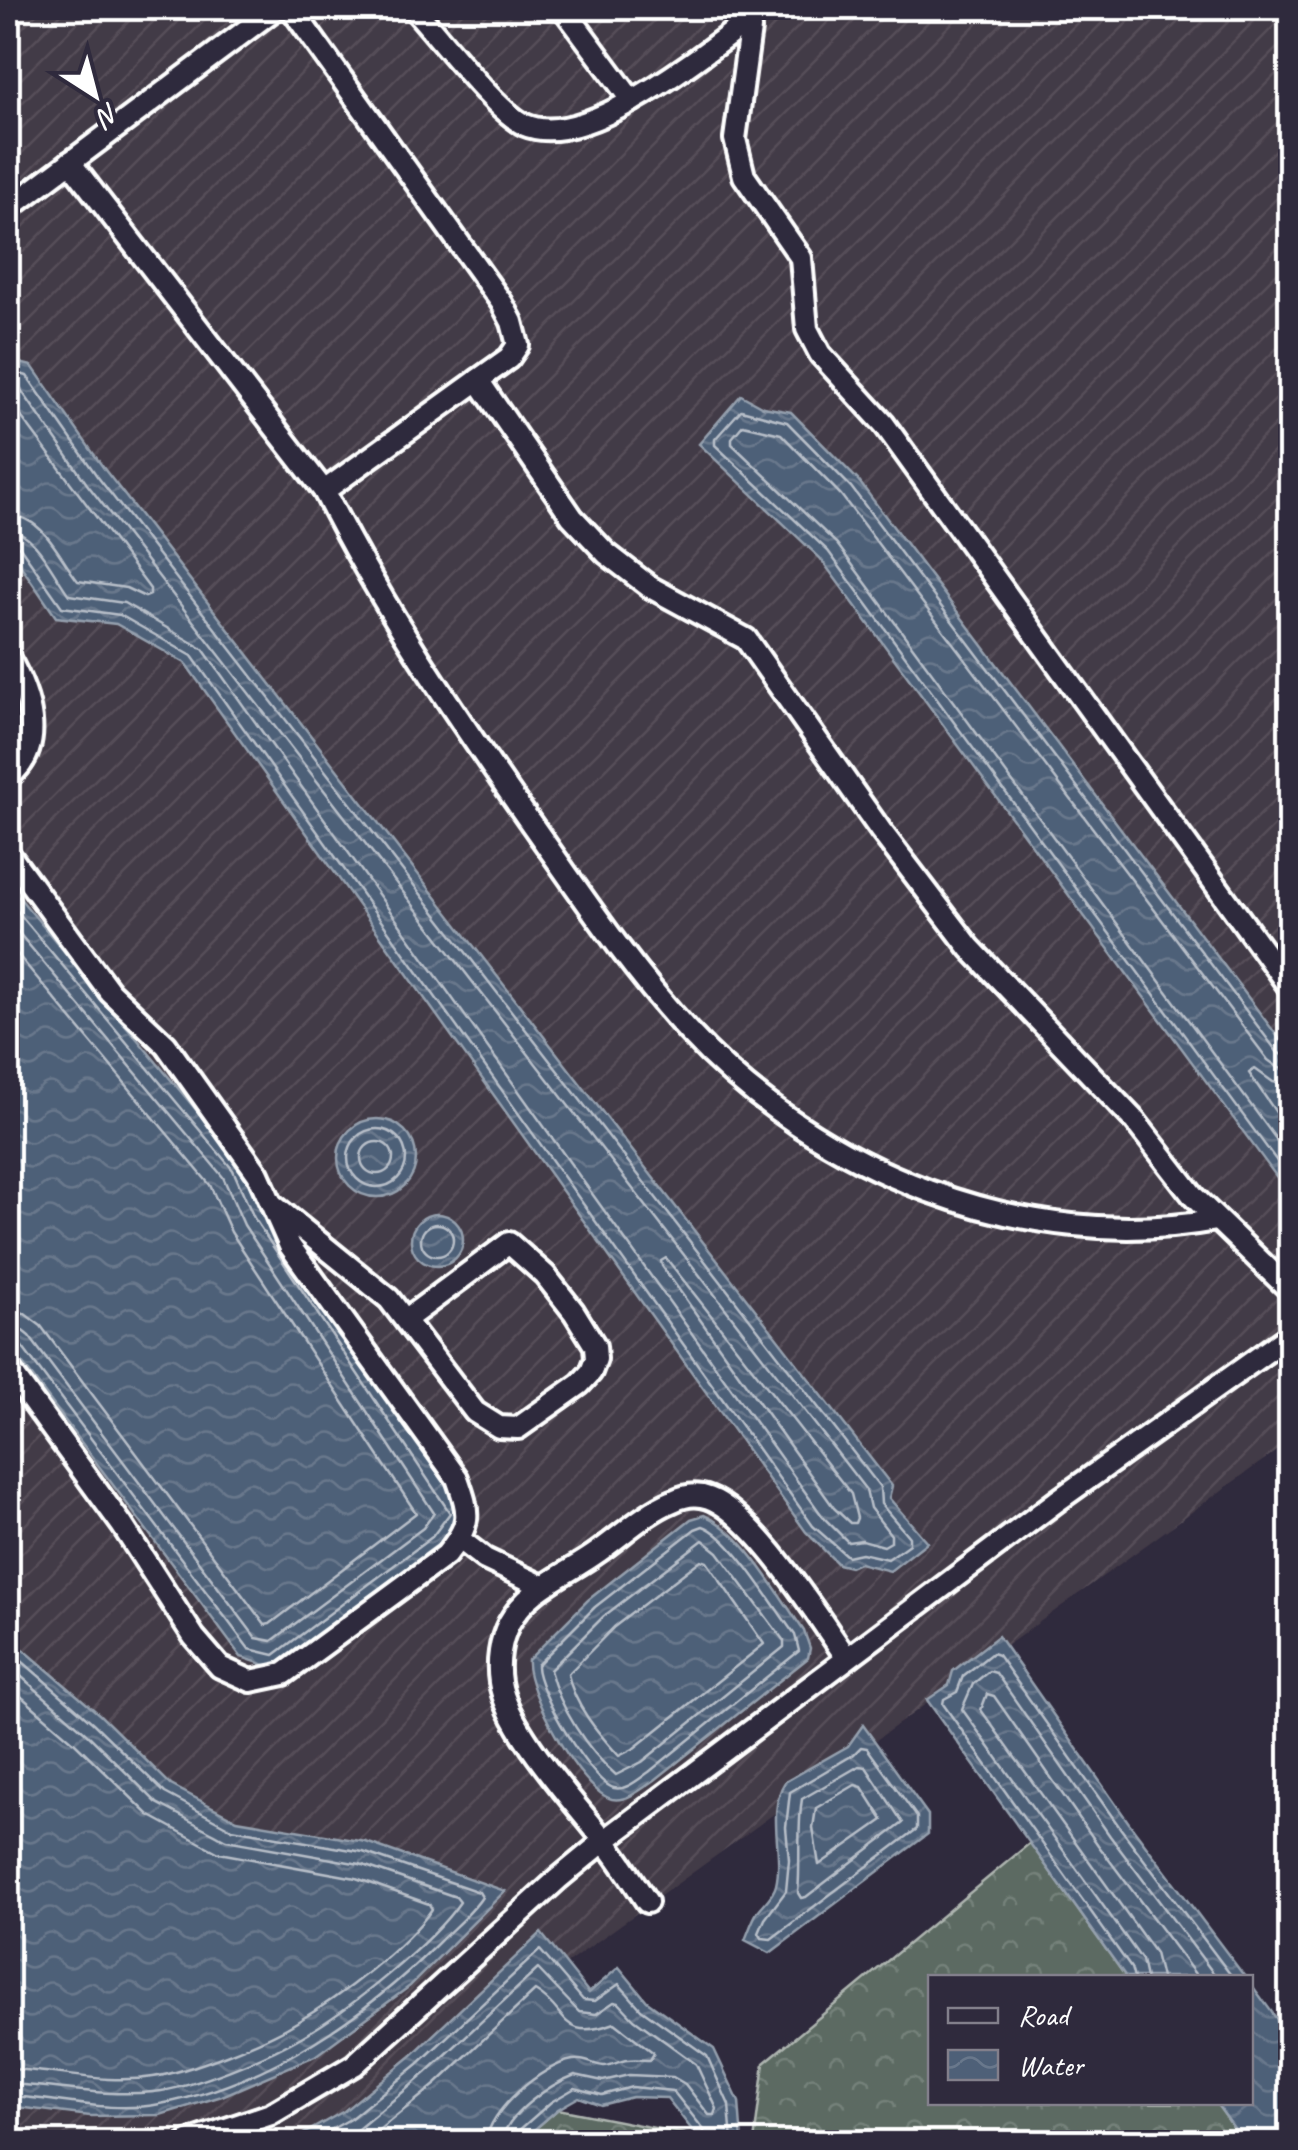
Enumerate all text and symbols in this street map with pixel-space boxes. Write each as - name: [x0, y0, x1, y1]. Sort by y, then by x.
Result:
- north arrow: [45, 45, 145, 145]
- text: N: [88, 96, 127, 137]
- legend: [928, 1975, 1253, 2105]
- text: Road: [1018, 1996, 1072, 2034]
- text: Water: [1018, 2046, 1085, 2084]

